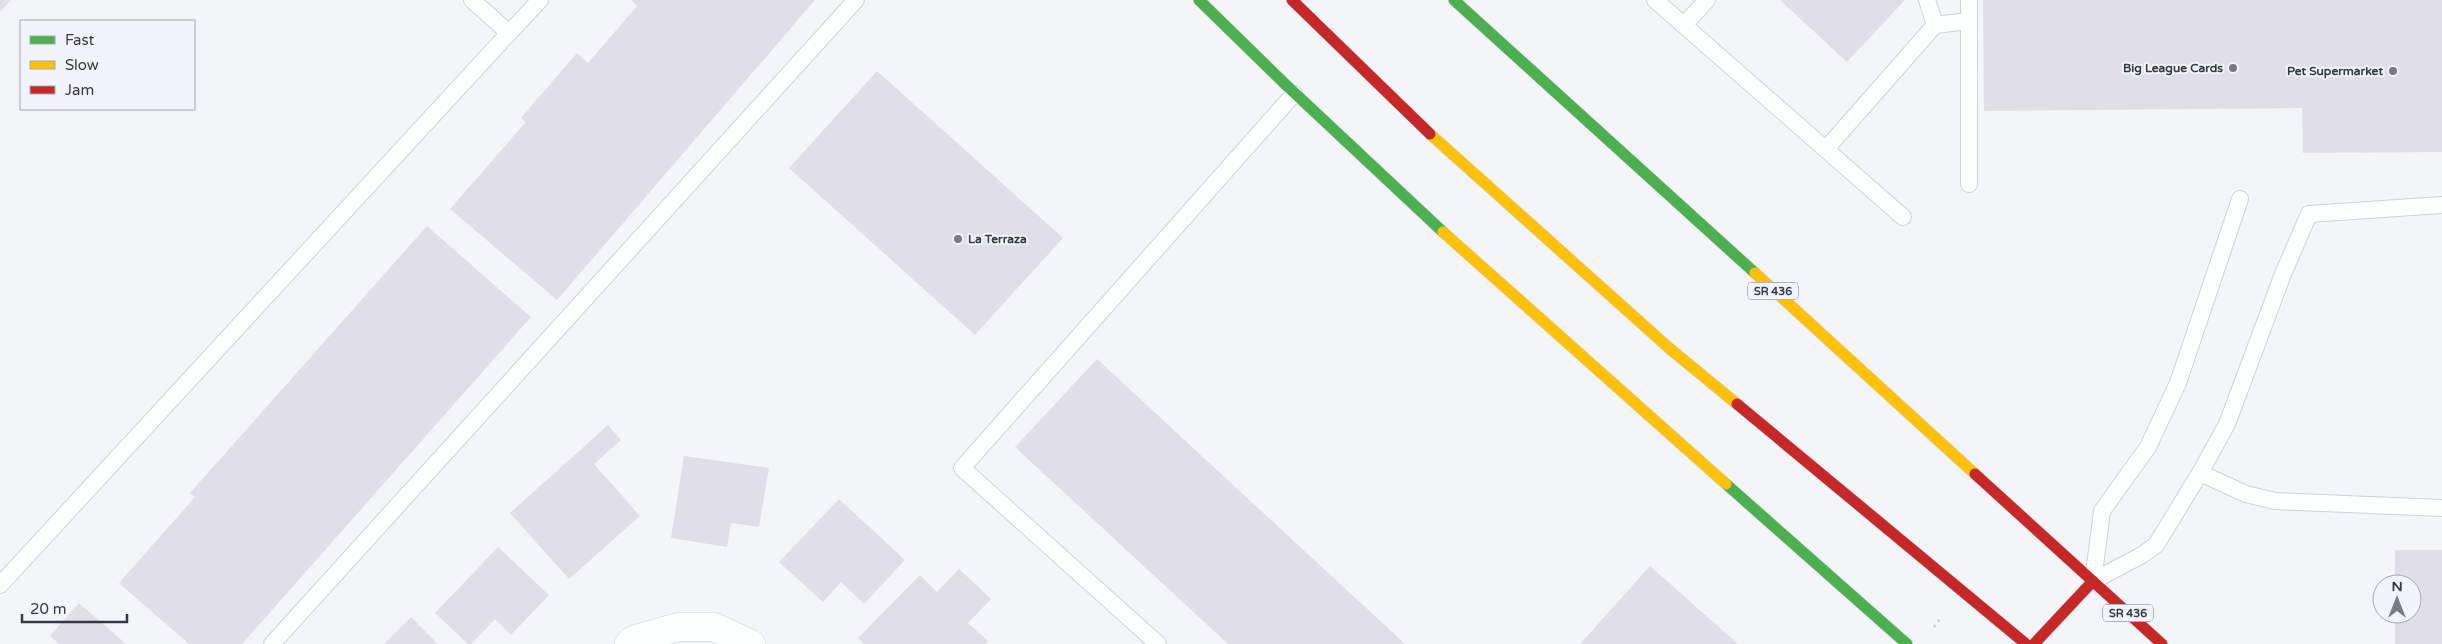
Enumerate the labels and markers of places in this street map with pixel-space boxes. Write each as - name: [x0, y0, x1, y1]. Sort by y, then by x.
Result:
- place label: Big League Cards: [2123, 61, 2223, 76]
- marker: Big League Cards: [2227, 62, 2239, 74]
- place label: Pet Supermarket: [2287, 64, 2383, 79]
- marker: Pet Supermarket: [2387, 65, 2399, 77]
- place label: La Terraza: [968, 232, 1027, 246]
- marker: La Terraza: [952, 233, 964, 245]

